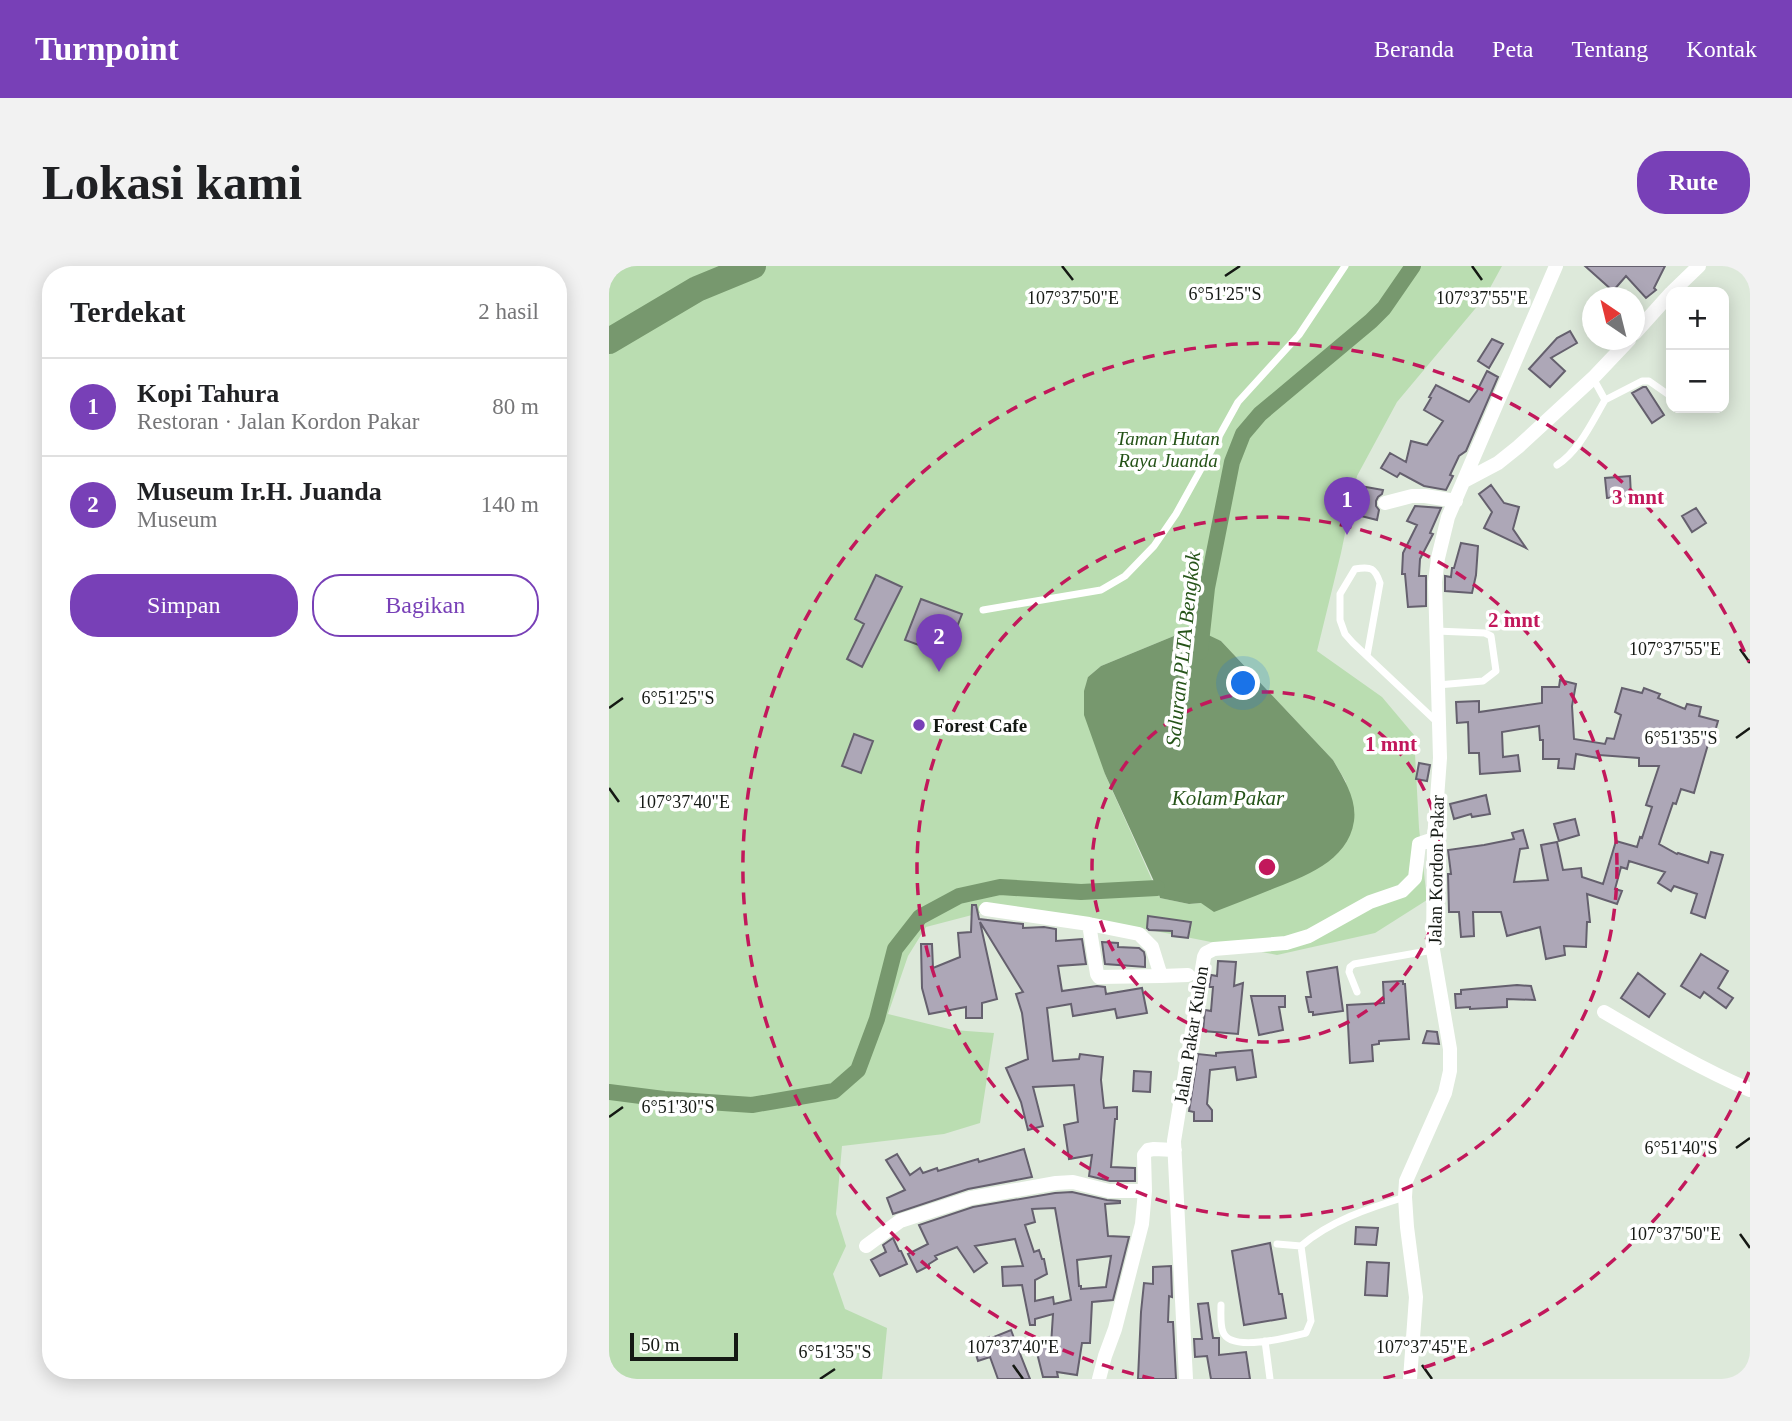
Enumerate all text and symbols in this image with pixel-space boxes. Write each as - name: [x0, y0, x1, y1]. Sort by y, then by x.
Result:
- text: Turnpoint: [35, 31, 179, 67]
- text: Beranda: [1374, 36, 1454, 62]
- text: Peta: [1492, 36, 1533, 62]
- text: Tentang: [1571, 36, 1648, 62]
- text: Kontak: [1686, 36, 1757, 62]
- button: Rute: [1637, 151, 1750, 214]
- text: Lokasi kami: [42, 155, 302, 210]
- text: 6°51'25"S: [1189, 284, 1261, 304]
- north arrow: [1582, 287, 1645, 350]
- map controls: [1666, 287, 1729, 413]
- button: +: [1666, 287, 1729, 350]
- text: 107°37'50"E: [1027, 288, 1119, 308]
- text: 107°37'55"E: [1436, 288, 1528, 308]
- text: Terdekat: [70, 295, 186, 328]
- text: 2 hasil: [478, 299, 539, 324]
- button: −: [1666, 350, 1729, 413]
- text: Kopi Tahura: [137, 379, 279, 408]
- text: 1: [87, 394, 99, 419]
- text: 80 m: [492, 394, 539, 419]
- text: Restoran · Jalan Kordon Pakar: [137, 409, 419, 434]
- park label: Taman Hutan Raya Juanda: [1116, 428, 1220, 471]
- text: Museum Ir.H. Juanda: [137, 477, 382, 506]
- pin: 1: [1324, 477, 1370, 535]
- text: 3 mnt: [1612, 485, 1664, 509]
- text: 2: [87, 492, 99, 517]
- text: 140 m: [481, 492, 539, 517]
- text: Museum: [137, 507, 218, 532]
- water label: Saluran PLTA Bengkok: [1161, 550, 1205, 748]
- button: Simpan: [70, 574, 298, 637]
- button: Bagikan: [312, 574, 539, 637]
- text: 2 mnt: [1488, 608, 1540, 632]
- pin: 2: [916, 614, 962, 672]
- text: 107°37'55"E: [1629, 639, 1721, 659]
- your location: [1226, 666, 1260, 700]
- text: 6°51'25"S: [642, 688, 714, 708]
- place label: Forest Cafe: [933, 715, 1027, 736]
- marker: Forest Cafe: [911, 717, 927, 733]
- text: 6°51'35"S: [1645, 728, 1717, 748]
- text: 1 mnt: [1365, 732, 1417, 756]
- water label: Kolam Pakar: [1171, 786, 1285, 810]
- text: 107°37'40"E: [638, 792, 730, 812]
- street label: Jalan Kordon Pakar: [1424, 794, 1448, 945]
- centre of rings: [1255, 855, 1279, 879]
- street label: Jalan Pakar Kulon: [1170, 964, 1212, 1105]
- text: 6°51'30"S: [642, 1097, 714, 1117]
- text: 6°51'40"S: [1645, 1138, 1717, 1158]
- text: 107°37'50"E: [1629, 1224, 1721, 1244]
- scale bar: [630, 1330, 739, 1362]
- text: 50 m: [641, 1334, 680, 1355]
- text: 107°37'40"E: [967, 1337, 1059, 1357]
- text: 107°37'45"E: [1376, 1337, 1468, 1357]
- text: 6°51'35"S: [799, 1342, 871, 1362]

